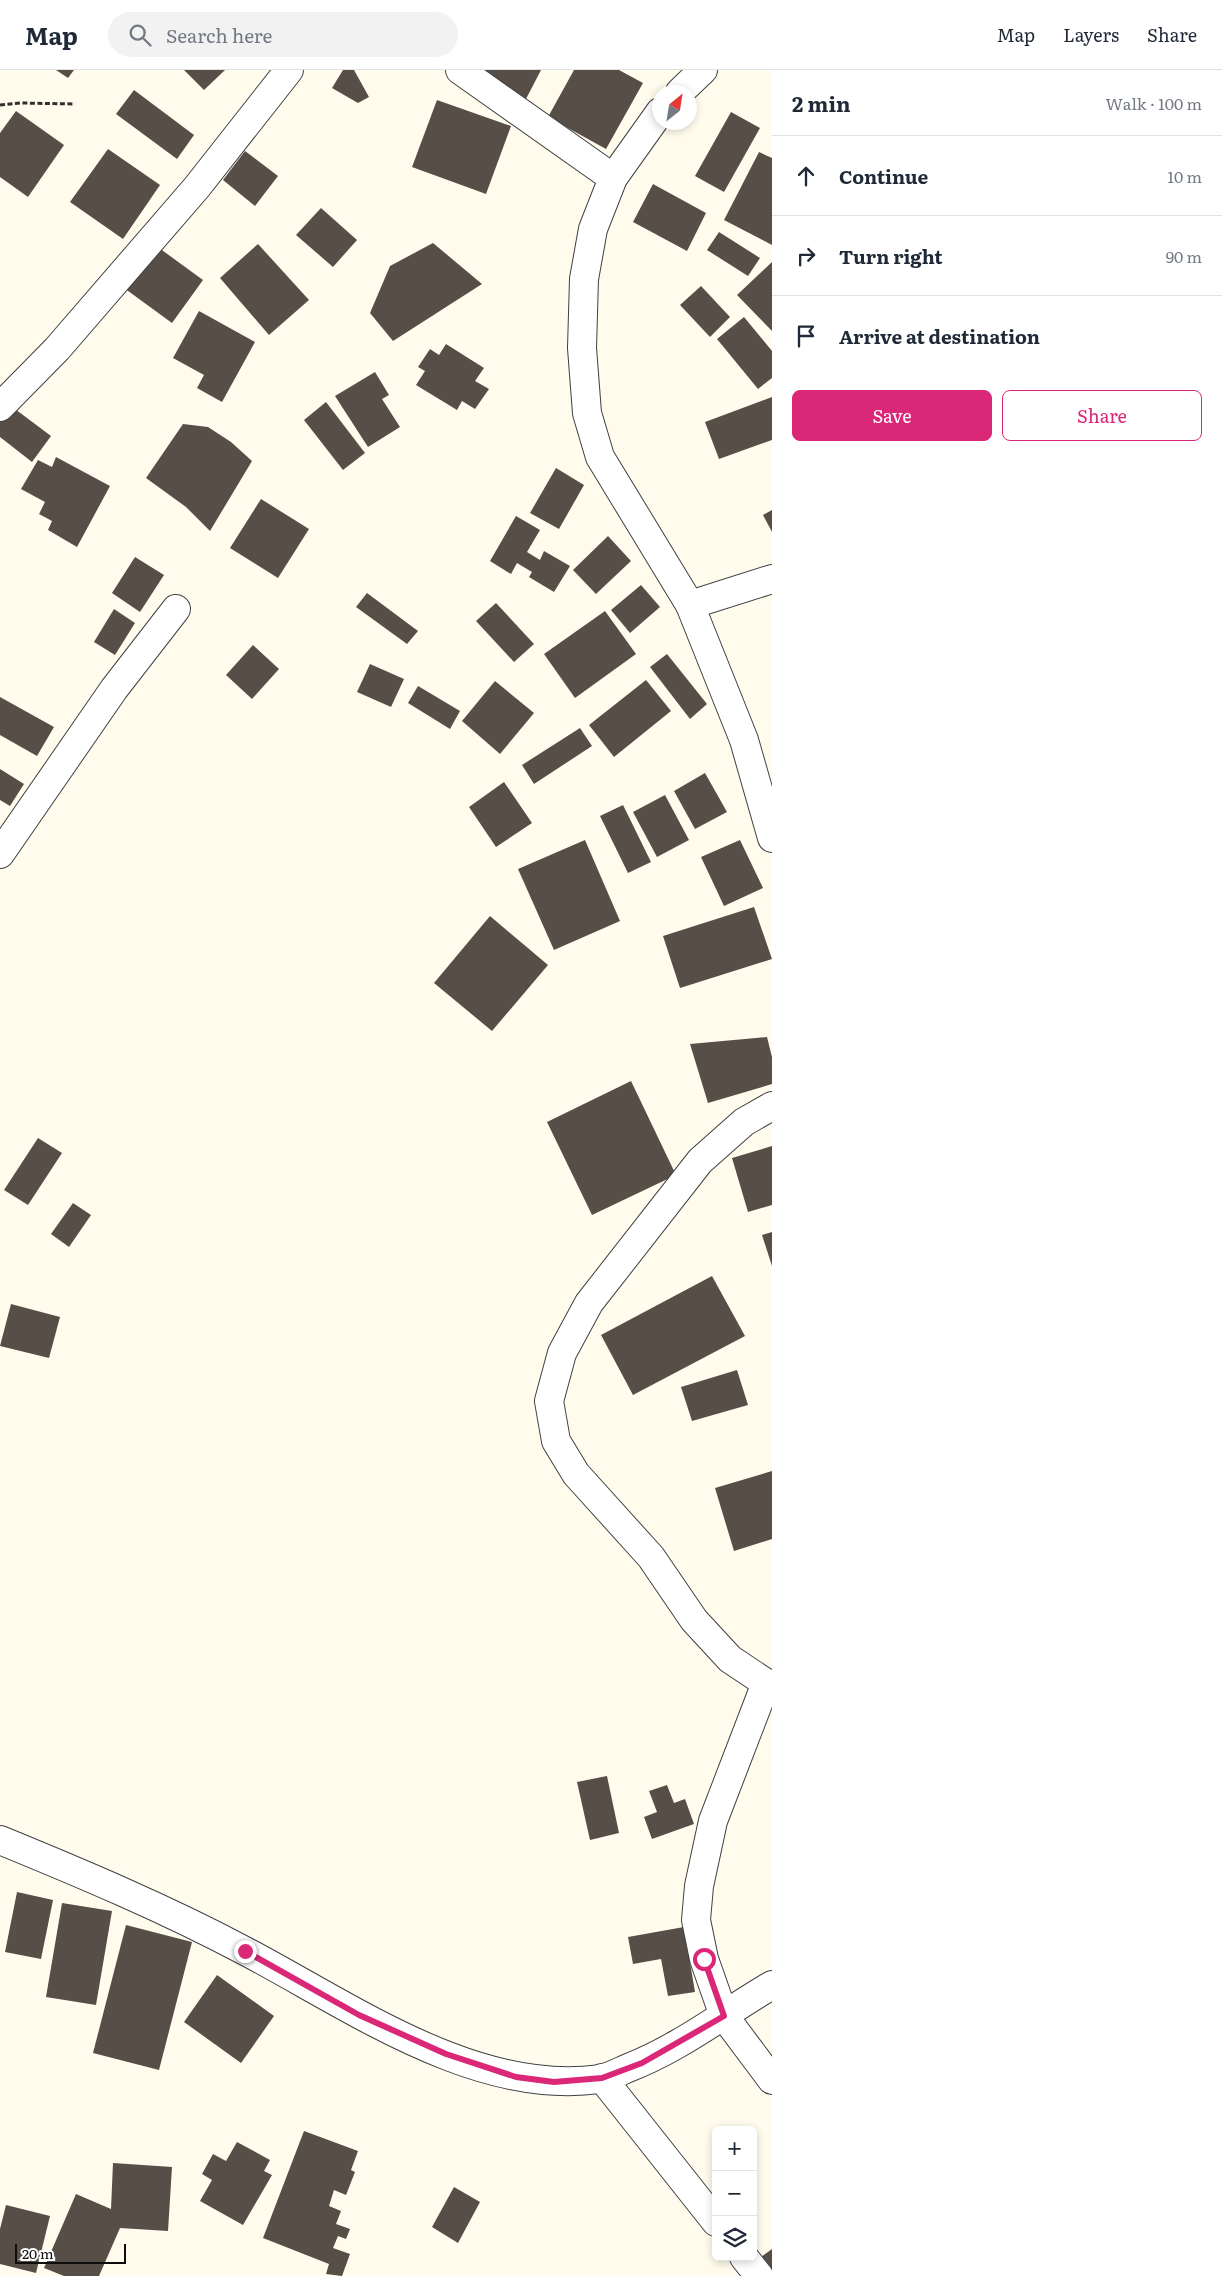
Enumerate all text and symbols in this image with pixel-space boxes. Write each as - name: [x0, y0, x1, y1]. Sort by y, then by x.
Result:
- search box: [108, 12, 458, 57]
- text: Map: [25, 17, 78, 52]
- icon: search: [126, 21, 154, 49]
- text: Search here: [166, 21, 272, 49]
- text: Map: [997, 21, 1035, 48]
- text: Layers: [1063, 21, 1119, 48]
- text: Share: [1147, 21, 1197, 48]
- north arrow: [652, 85, 697, 130]
- text: 2 min: [792, 87, 851, 118]
- text: Walk · 100 m: [1106, 91, 1202, 115]
- icon: ahead: [792, 162, 820, 190]
- text: Continue: [839, 162, 928, 190]
- text: 10 m: [1168, 164, 1202, 188]
- icon: right: [792, 242, 820, 270]
- text: Turn right: [839, 242, 943, 270]
- text: 90 m: [1166, 244, 1202, 268]
- icon: arrive: [792, 322, 820, 350]
- text: Arrive at destination: [839, 322, 1040, 350]
- button: Save: [792, 390, 992, 441]
- button: Share: [1002, 390, 1202, 441]
- route end: [234, 1940, 257, 1963]
- route start: [693, 1948, 716, 1971]
- map controls: [712, 2126, 757, 2261]
- button: +: [712, 2126, 757, 2171]
- button: −: [712, 2171, 757, 2216]
- button: layers: [712, 2216, 757, 2261]
- scale bar: [15, 2241, 126, 2264]
- text: 20 m: [22, 2243, 54, 2263]

